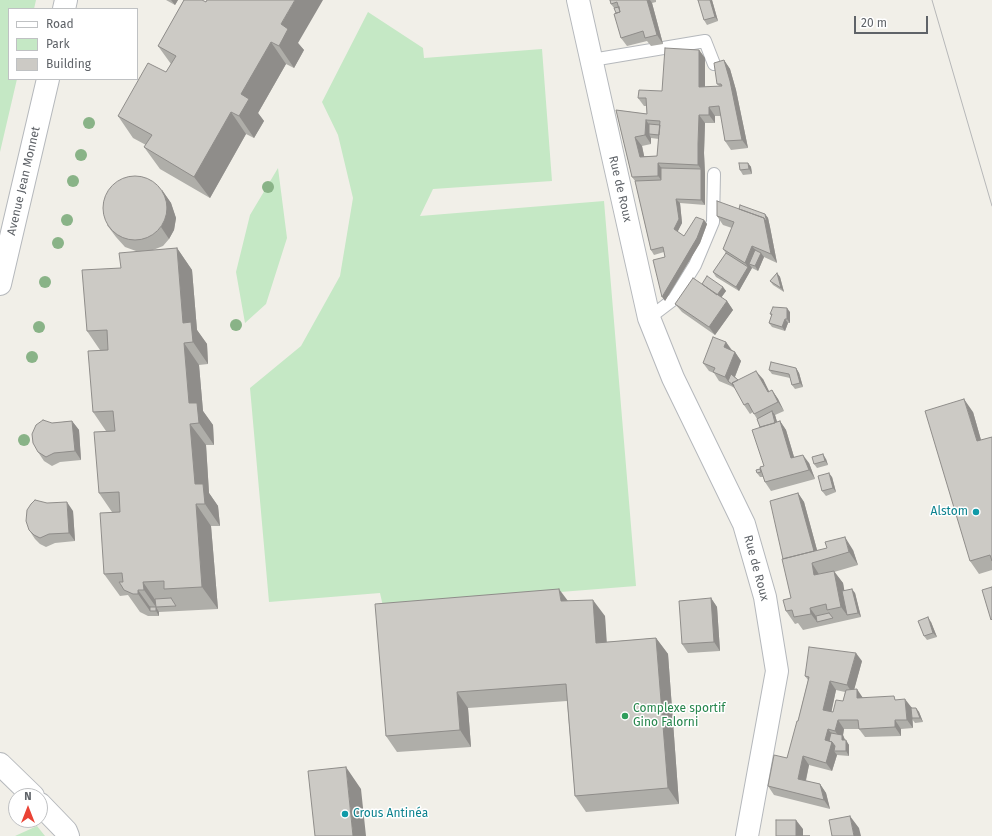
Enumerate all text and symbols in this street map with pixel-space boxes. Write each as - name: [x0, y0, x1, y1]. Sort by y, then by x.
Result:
- legend: [8, 8, 138, 80]
- scale bar: [856, 8, 930, 34]
- text: 20 m: [861, 16, 887, 30]
- text: Road: [46, 17, 74, 31]
- text: Park: [46, 37, 70, 51]
- text: Building: [46, 57, 91, 71]
- street label: Avenue Jean Monnet: [4, 125, 44, 237]
- street label: Rue de Roux: [605, 154, 635, 224]
- place label: Alstom: [931, 505, 968, 519]
- marker: Alstom: [971, 507, 981, 517]
- street label: Rue de Roux: [740, 533, 772, 603]
- place label: Complexe sportif Gino Falorni: [633, 702, 725, 730]
- marker: Complexe sportif Gino Falorni: [620, 711, 630, 721]
- north arrow: [8, 788, 48, 828]
- text: N: [24, 790, 32, 803]
- place label: Crous Antinéa: [353, 807, 428, 821]
- marker: Crous Antinéa: [340, 809, 350, 819]

